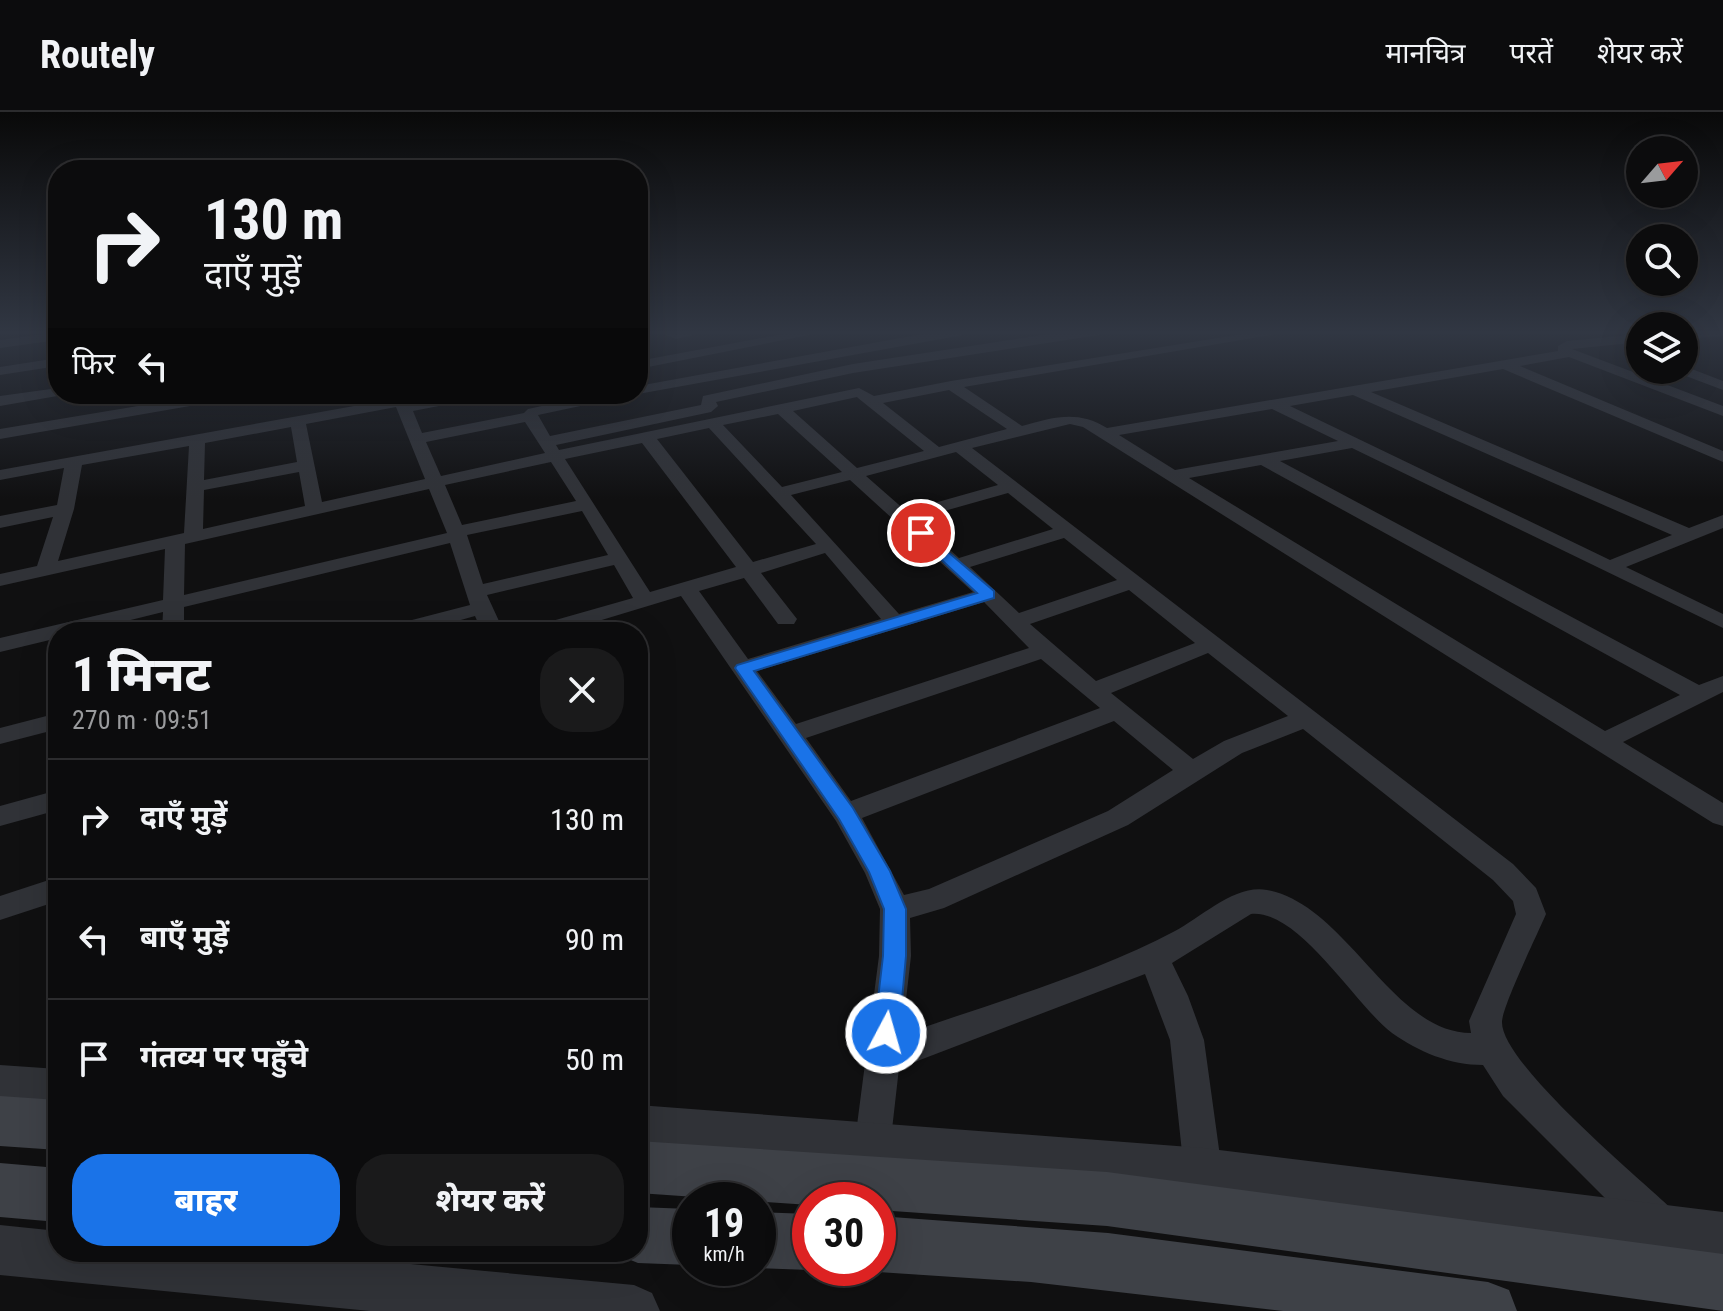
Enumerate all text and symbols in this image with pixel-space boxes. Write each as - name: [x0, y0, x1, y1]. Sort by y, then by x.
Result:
- text: Routely: [40, 33, 155, 77]
- text: मानचित्र: [1386, 37, 1466, 70]
- text: परतें: [1510, 37, 1553, 70]
- text: शेयर करें: [1597, 37, 1683, 70]
- north arrow: [1626, 136, 1698, 208]
- map controls: [1626, 136, 1698, 384]
- text: 130 m: [204, 187, 343, 253]
- icon: right: [72, 192, 176, 296]
- button: search: [1626, 224, 1698, 296]
- text: दाएँ मुड़ें: [204, 254, 301, 296]
- button: layers: [1626, 312, 1698, 384]
- icon: left: [131, 344, 175, 388]
- text: फिर: [72, 346, 115, 381]
- pin: [887, 499, 955, 567]
- icon: arrive: [899, 511, 943, 555]
- text: 1 मिनट: [72, 646, 211, 703]
- button: close: [540, 648, 624, 732]
- text: 270 m · 09:51: [72, 705, 212, 735]
- icon: right: [72, 797, 116, 841]
- text: दाएँ मुड़ें: [140, 799, 227, 834]
- text: 130 m: [550, 802, 624, 837]
- icon: left: [72, 917, 116, 961]
- text: बाएँ मुड़ें: [140, 919, 229, 954]
- text: 90 m: [565, 922, 624, 957]
- position arrow: [844, 991, 928, 1075]
- icon: arrive: [72, 1037, 116, 1081]
- text: गंतव्य पर पहुँचे: [140, 1039, 308, 1074]
- text: 50 m: [565, 1042, 624, 1077]
- button: बाहर: [72, 1154, 340, 1246]
- button: शेयर करें: [356, 1154, 624, 1246]
- speed limit sign: 30: [792, 1182, 896, 1286]
- text: 19: [704, 1200, 744, 1247]
- text: km/h: [703, 1242, 745, 1266]

